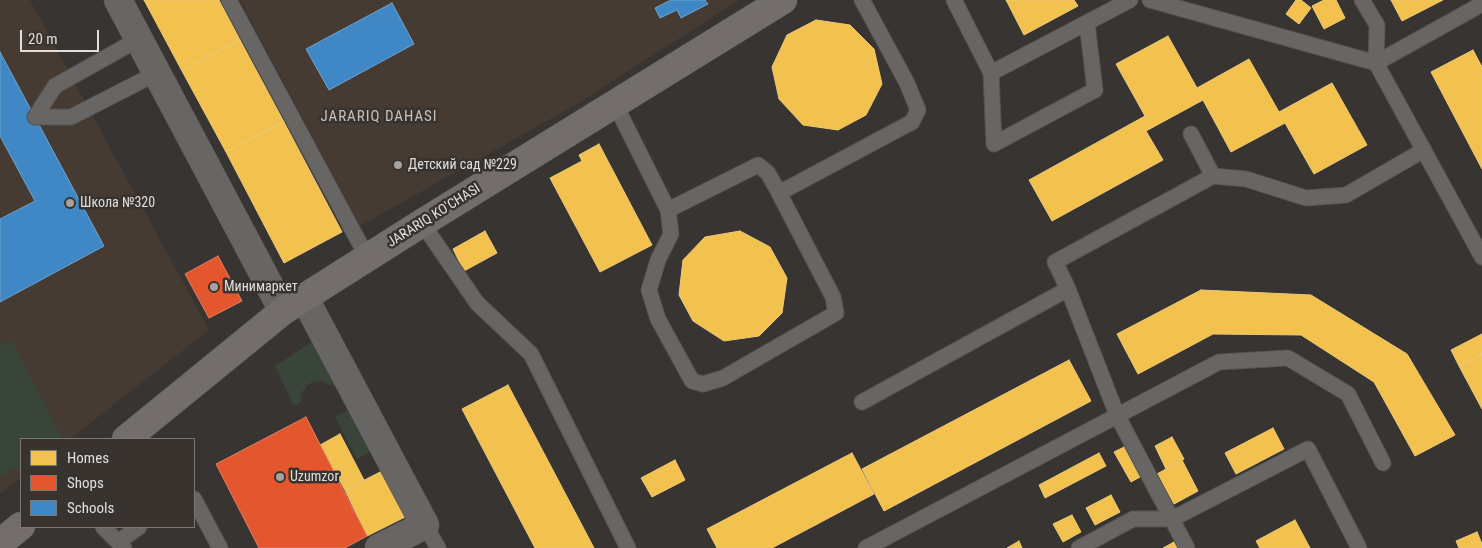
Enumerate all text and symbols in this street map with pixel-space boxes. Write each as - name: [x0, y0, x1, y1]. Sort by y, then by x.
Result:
- scale bar: [22, 20, 101, 52]
- text: 20 m: [28, 30, 58, 48]
- district label: JARARIQ DAHASI: [319, 108, 439, 126]
- place label: Детский сад №229: [408, 157, 517, 173]
- marker: Детский сад №229: [392, 159, 404, 171]
- street label: JARARIQ KO'CHASI: [384, 181, 484, 251]
- place label: Школа №320: [80, 195, 155, 211]
- marker: Школа №320: [64, 197, 76, 209]
- place label: Минимаркет: [224, 279, 298, 295]
- marker: Минимаркет: [208, 281, 220, 293]
- legend: [20, 438, 195, 528]
- text: Homes: [67, 449, 109, 467]
- place label: Uzumzor: [290, 469, 339, 485]
- marker: Uzumzor: [274, 471, 286, 483]
- text: Shops: [67, 474, 104, 492]
- text: Schools: [67, 499, 114, 517]

